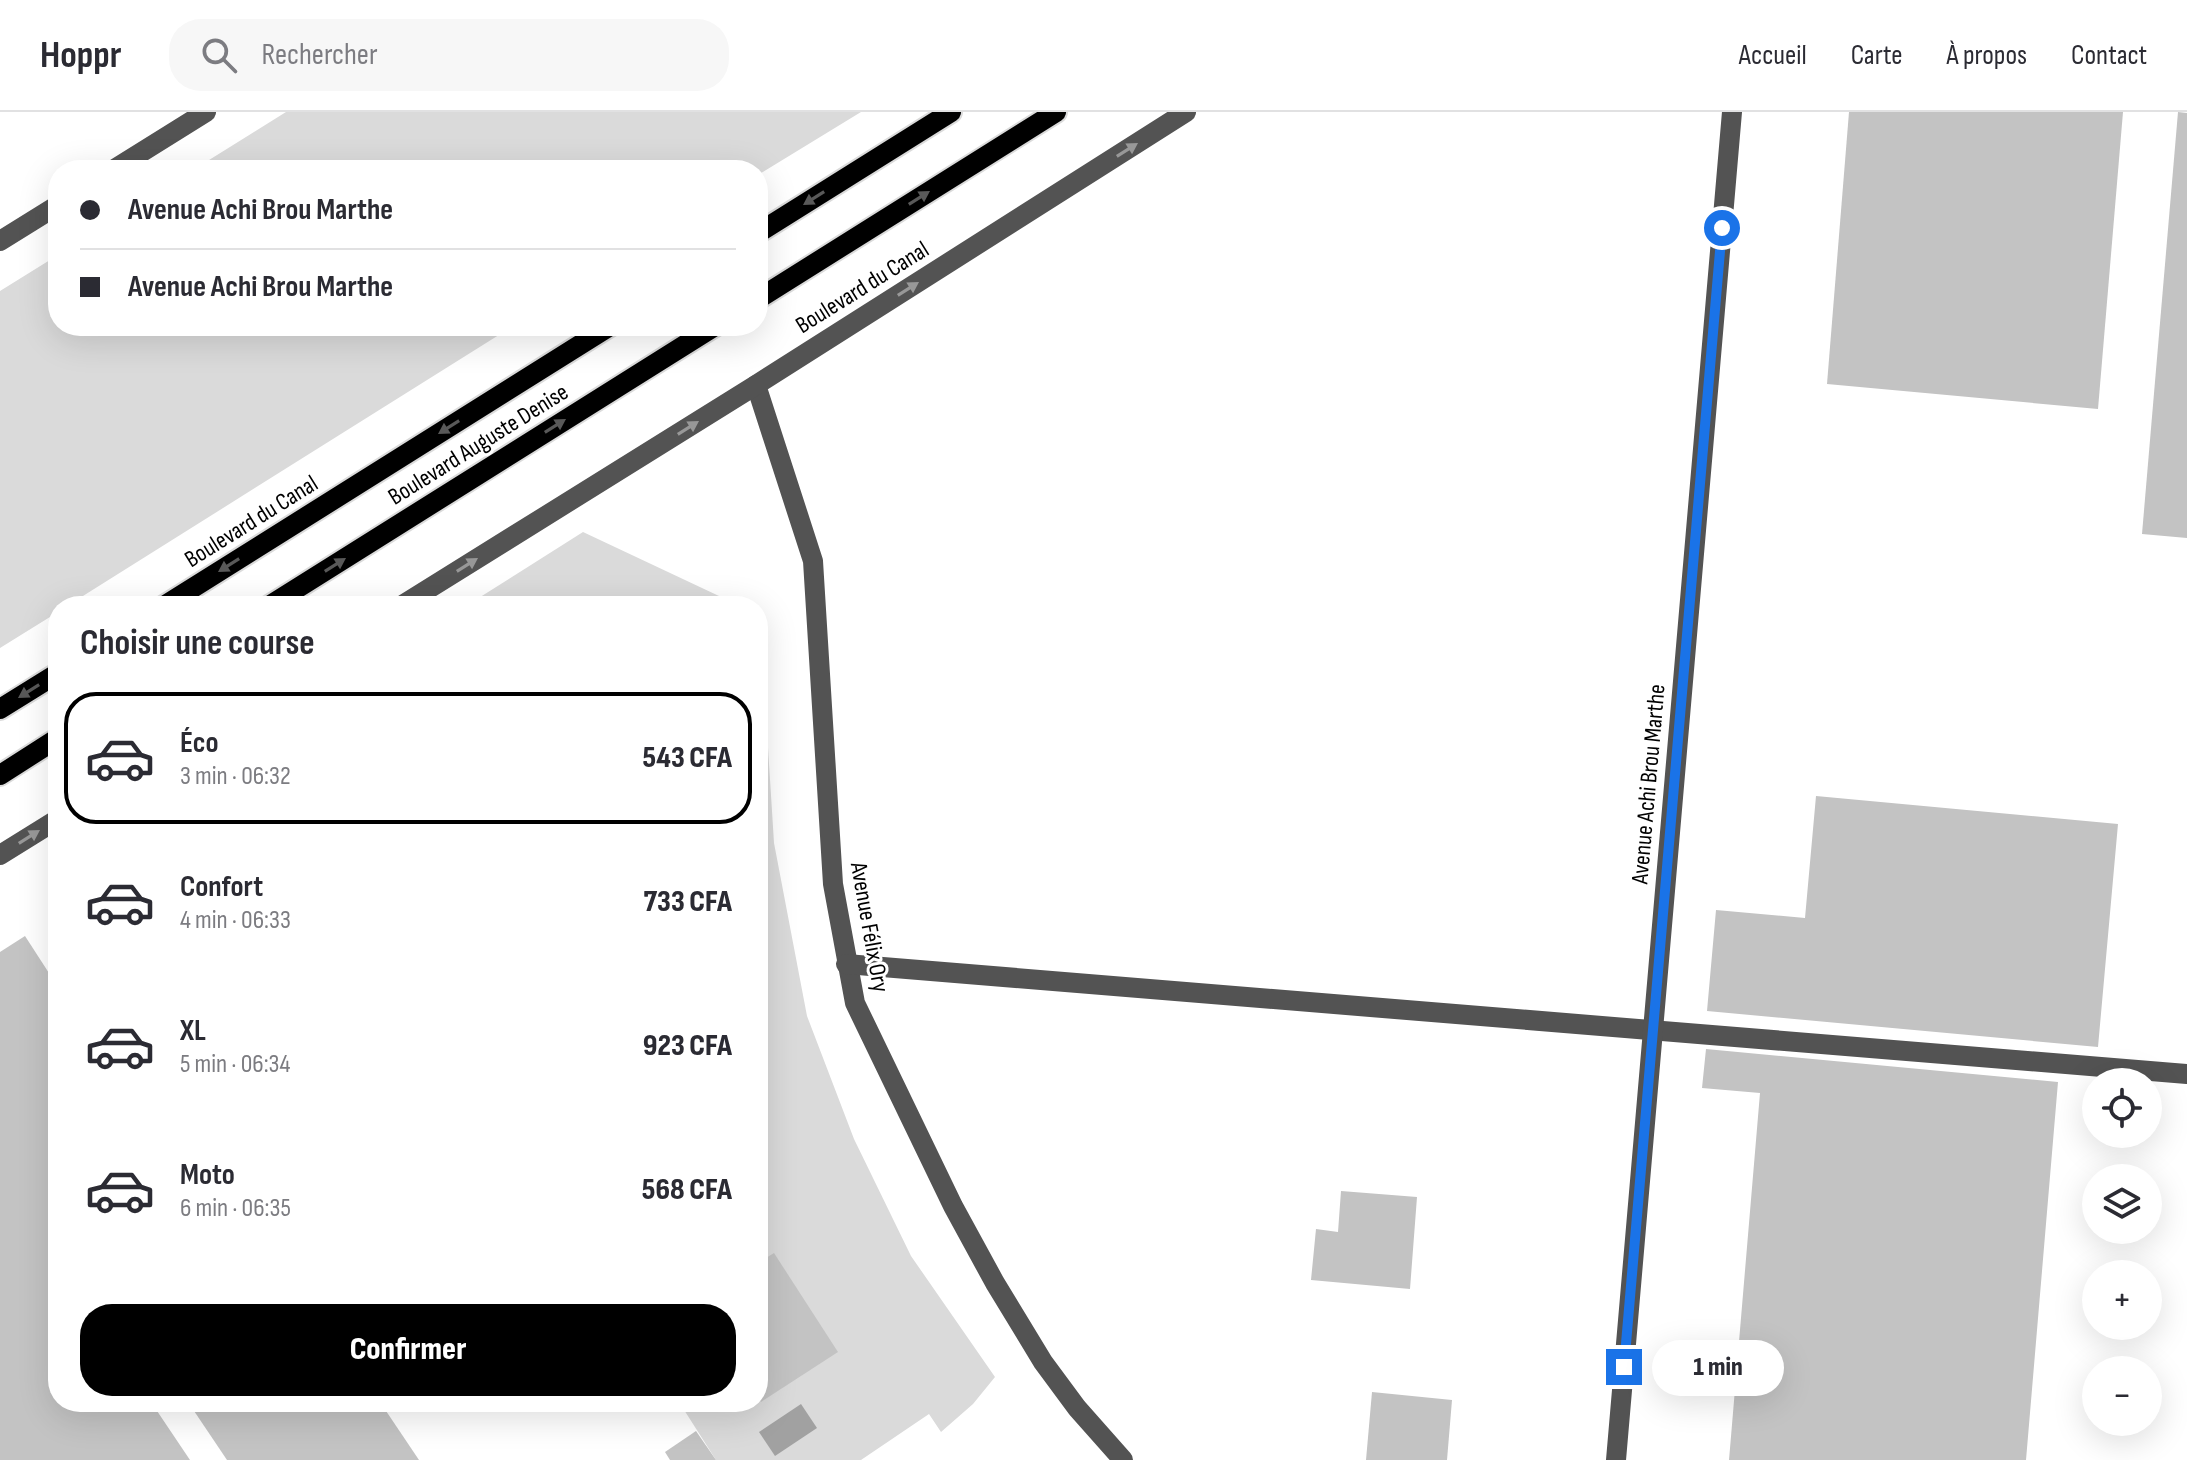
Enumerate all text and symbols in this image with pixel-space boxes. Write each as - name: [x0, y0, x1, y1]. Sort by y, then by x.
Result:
- search box: [169, 19, 729, 91]
- text: Hoppr: [40, 33, 121, 78]
- icon: search: [197, 33, 241, 77]
- text: Rechercher: [261, 37, 378, 73]
- text: Accueil: [1739, 39, 1807, 72]
- text: Carte: [1851, 39, 1903, 72]
- text: À propos: [1947, 39, 2027, 72]
- text: Contact: [2071, 39, 2147, 72]
- one-way arrow: [1116, 143, 1138, 157]
- one-way arrow: [803, 191, 825, 205]
- one-way arrow: [908, 191, 930, 205]
- text: Avenue Achi Brou Marthe: [128, 192, 393, 228]
- route start: [1704, 210, 1740, 246]
- street label: Boulevard du Canal: [790, 235, 934, 340]
- text: Avenue Achi Brou Marthe: [128, 269, 393, 305]
- one-way arrow: [897, 282, 918, 297]
- street label: Boulevard Auguste Denise: [383, 377, 574, 511]
- one-way arrow: [438, 420, 460, 434]
- one-way arrow: [544, 420, 566, 434]
- one-way arrow: [677, 421, 699, 435]
- street label: Boulevard du Canal: [179, 469, 323, 574]
- one-way arrow: [218, 558, 240, 572]
- one-way arrow: [324, 558, 346, 572]
- one-way arrow: [456, 558, 478, 572]
- text: Choisir une course: [80, 622, 315, 665]
- one-way arrow: [18, 683, 40, 697]
- street label: Avenue Achi Brou Marthe: [1625, 683, 1672, 886]
- icon: car: [84, 722, 156, 794]
- text: Éco: [180, 725, 219, 761]
- text: 543 CFA: [643, 740, 732, 776]
- text: 3 min · 06:32: [180, 761, 291, 792]
- one-way arrow: [18, 830, 40, 844]
- street label: Avenue Félix Ory: [844, 859, 895, 994]
- icon: car: [84, 866, 156, 938]
- text: Confort: [180, 869, 263, 905]
- text: 733 CFA: [643, 884, 732, 920]
- text: 4 min · 06:33: [180, 905, 291, 936]
- icon: car: [84, 1010, 156, 1082]
- text: XL: [180, 1013, 206, 1049]
- text: 923 CFA: [643, 1028, 732, 1064]
- text: 5 min · 06:34: [180, 1049, 290, 1080]
- map controls: [2082, 1068, 2162, 1436]
- button: locate: [2082, 1068, 2162, 1148]
- icon: car: [84, 1154, 156, 1226]
- text: Moto: [180, 1157, 235, 1193]
- button: layers: [2082, 1164, 2162, 1244]
- text: 568 CFA: [642, 1172, 732, 1208]
- text: 6 min · 06:35: [180, 1193, 291, 1224]
- button: +: [2082, 1260, 2162, 1340]
- button: Confirmer: [80, 1304, 736, 1396]
- callout: 1 min: [1652, 1339, 1784, 1395]
- route end: [1606, 1349, 1642, 1385]
- text: 1 min: [1693, 1352, 1743, 1383]
- button: −: [2082, 1356, 2162, 1436]

